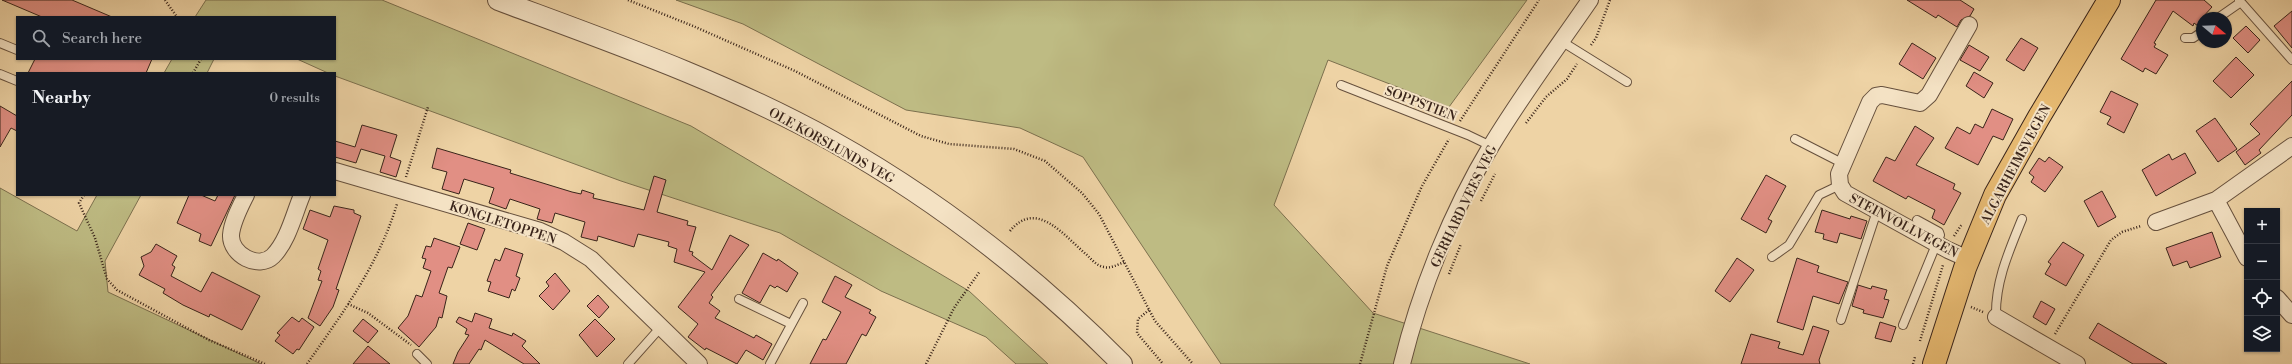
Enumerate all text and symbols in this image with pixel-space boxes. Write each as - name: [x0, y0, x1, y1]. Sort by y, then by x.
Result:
- north arrow: [2196, 12, 2232, 48]
- search box: [16, 16, 336, 60]
- icon: search: [30, 27, 52, 49]
- text: Search here: [62, 29, 142, 48]
- street label: SOPPSTIEN: [1383, 83, 1459, 125]
- text: Nearby: [32, 87, 91, 109]
- text: 0 results: [269, 90, 320, 106]
- street label: ALGARHEIMSVEGEN: [1977, 101, 2054, 228]
- street label: OLE KORSLUNDS VEG: [766, 105, 898, 187]
- street label: GERHARD VEES VEG: [1427, 142, 1501, 270]
- street label: STEINVOLLVEGEN: [1846, 190, 1961, 262]
- street label: KONGLETOPPEN: [447, 198, 558, 248]
- map controls: [2244, 208, 2280, 352]
- button: +: [2244, 208, 2280, 244]
- button: −: [2244, 244, 2280, 280]
- button: locate: [2244, 280, 2280, 316]
- button: layers: [2244, 316, 2280, 352]

